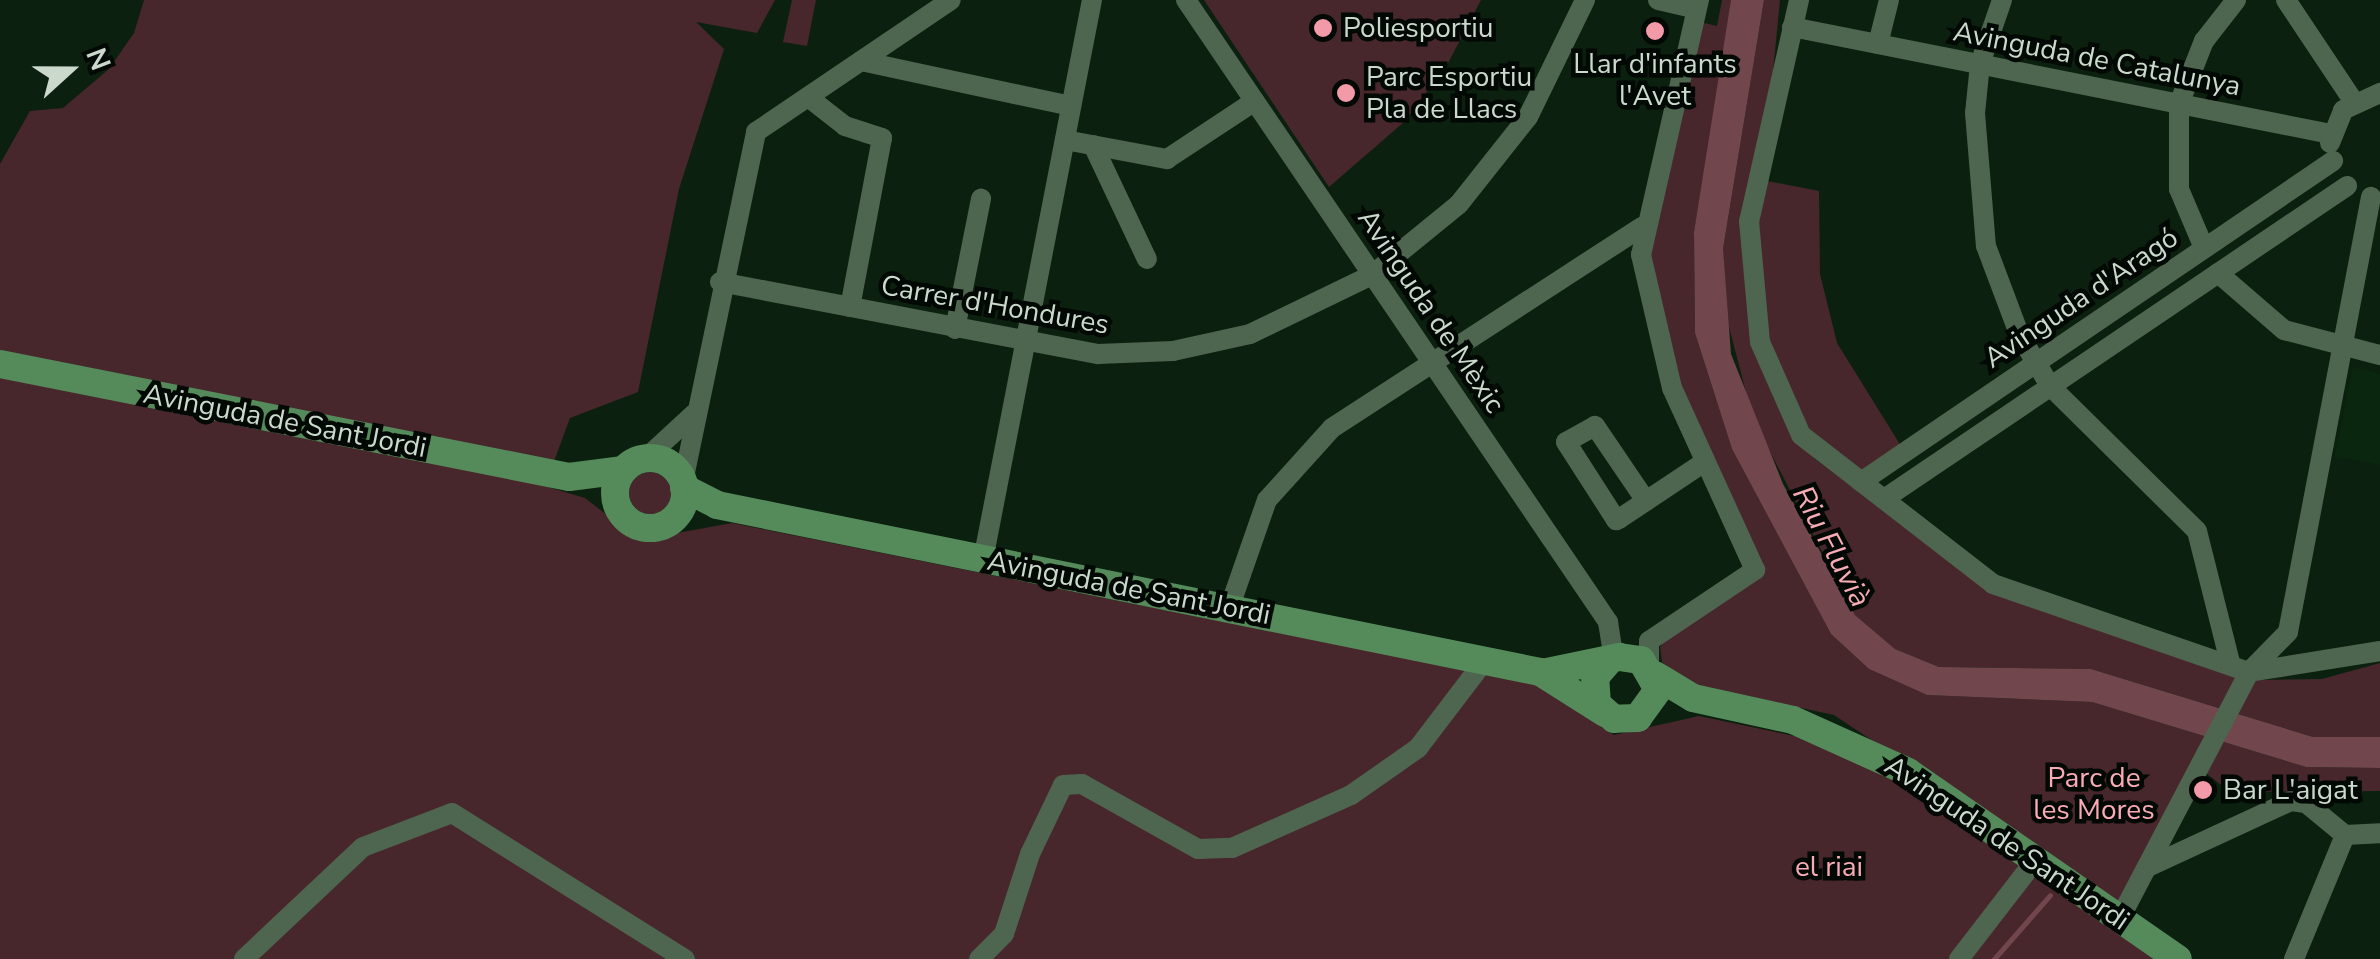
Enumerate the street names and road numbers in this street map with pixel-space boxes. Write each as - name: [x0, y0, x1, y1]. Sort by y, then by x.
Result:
- street label: Avinguda de Catalunya: [1950, 15, 2244, 103]
- street label: Avinguda de Mèxic: [1350, 203, 1512, 419]
- street label: Avinguda d'Aragó: [1978, 221, 2184, 375]
- street label: Carrer d'Hondures: [878, 268, 1112, 342]
- street label: Avinguda de Sant Jordi: [141, 377, 429, 465]
- street label: Avinguda de Sant Jordi: [985, 544, 1273, 632]
- street label: Avinguda de Sant Jordi: [1878, 749, 2136, 937]

